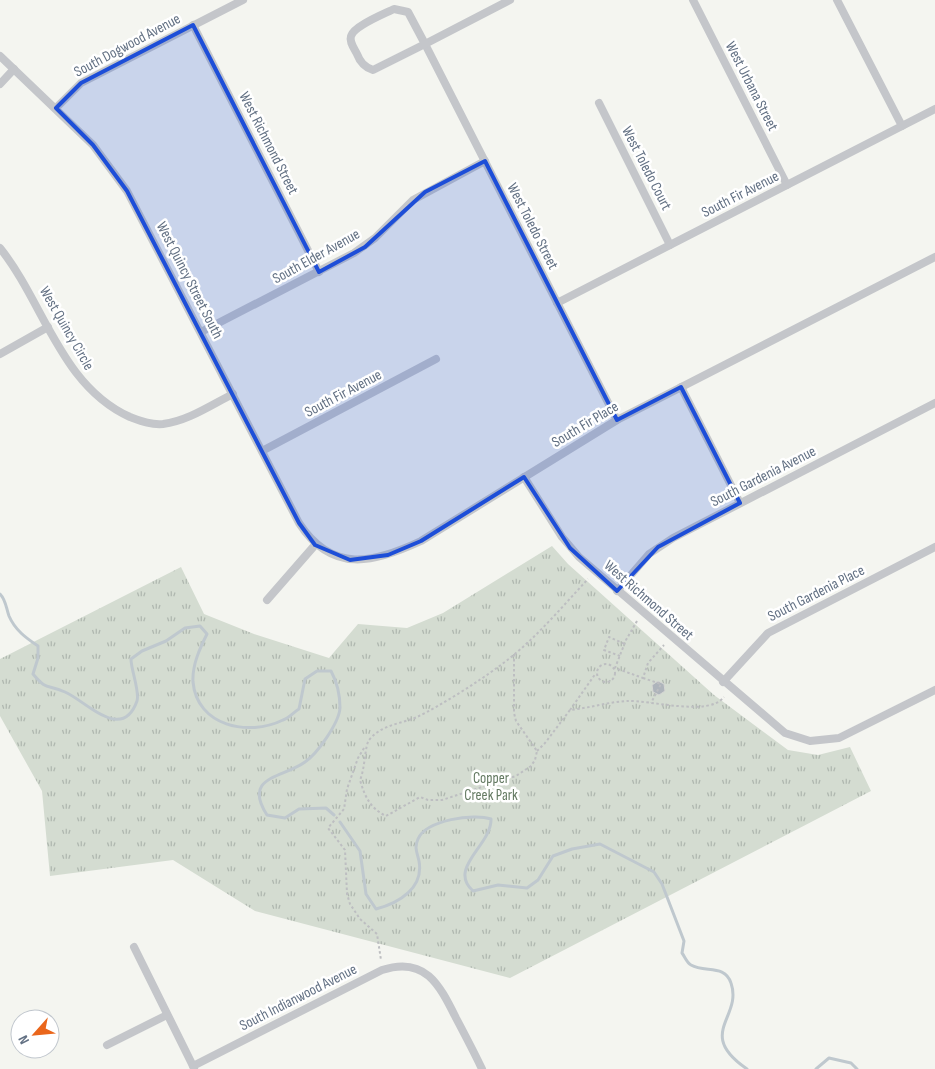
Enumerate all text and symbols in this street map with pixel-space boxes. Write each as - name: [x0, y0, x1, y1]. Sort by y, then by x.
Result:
- street label: South Dogwood Avenue: [71, 9, 184, 81]
- street label: West Urbana Street: [721, 38, 782, 134]
- street label: West Richmond Street: [235, 89, 303, 198]
- street label: West Toledo Court: [617, 123, 676, 214]
- street label: South Fir Avenue: [698, 167, 782, 222]
- street label: West Toledo Street: [503, 180, 563, 273]
- street label: West Quincy Street South: [152, 219, 227, 342]
- street label: South Elder Avenue: [269, 225, 363, 288]
- street label: West Quincy Circle: [35, 283, 98, 374]
- street label: South Fir Avenue: [302, 365, 385, 422]
- street label: South Fir Place: [548, 397, 622, 452]
- street label: South Gardenia Avenue: [707, 442, 819, 511]
- street label: West Richmond Street: [600, 556, 698, 645]
- street label: South Gardenia Place: [765, 561, 868, 626]
- park label: Copper Creek Park: [464, 769, 518, 805]
- street label: South Indianwood Avenue: [236, 960, 360, 1035]
- north arrow: [10, 1009, 60, 1059]
- text: N: [15, 1032, 33, 1047]

